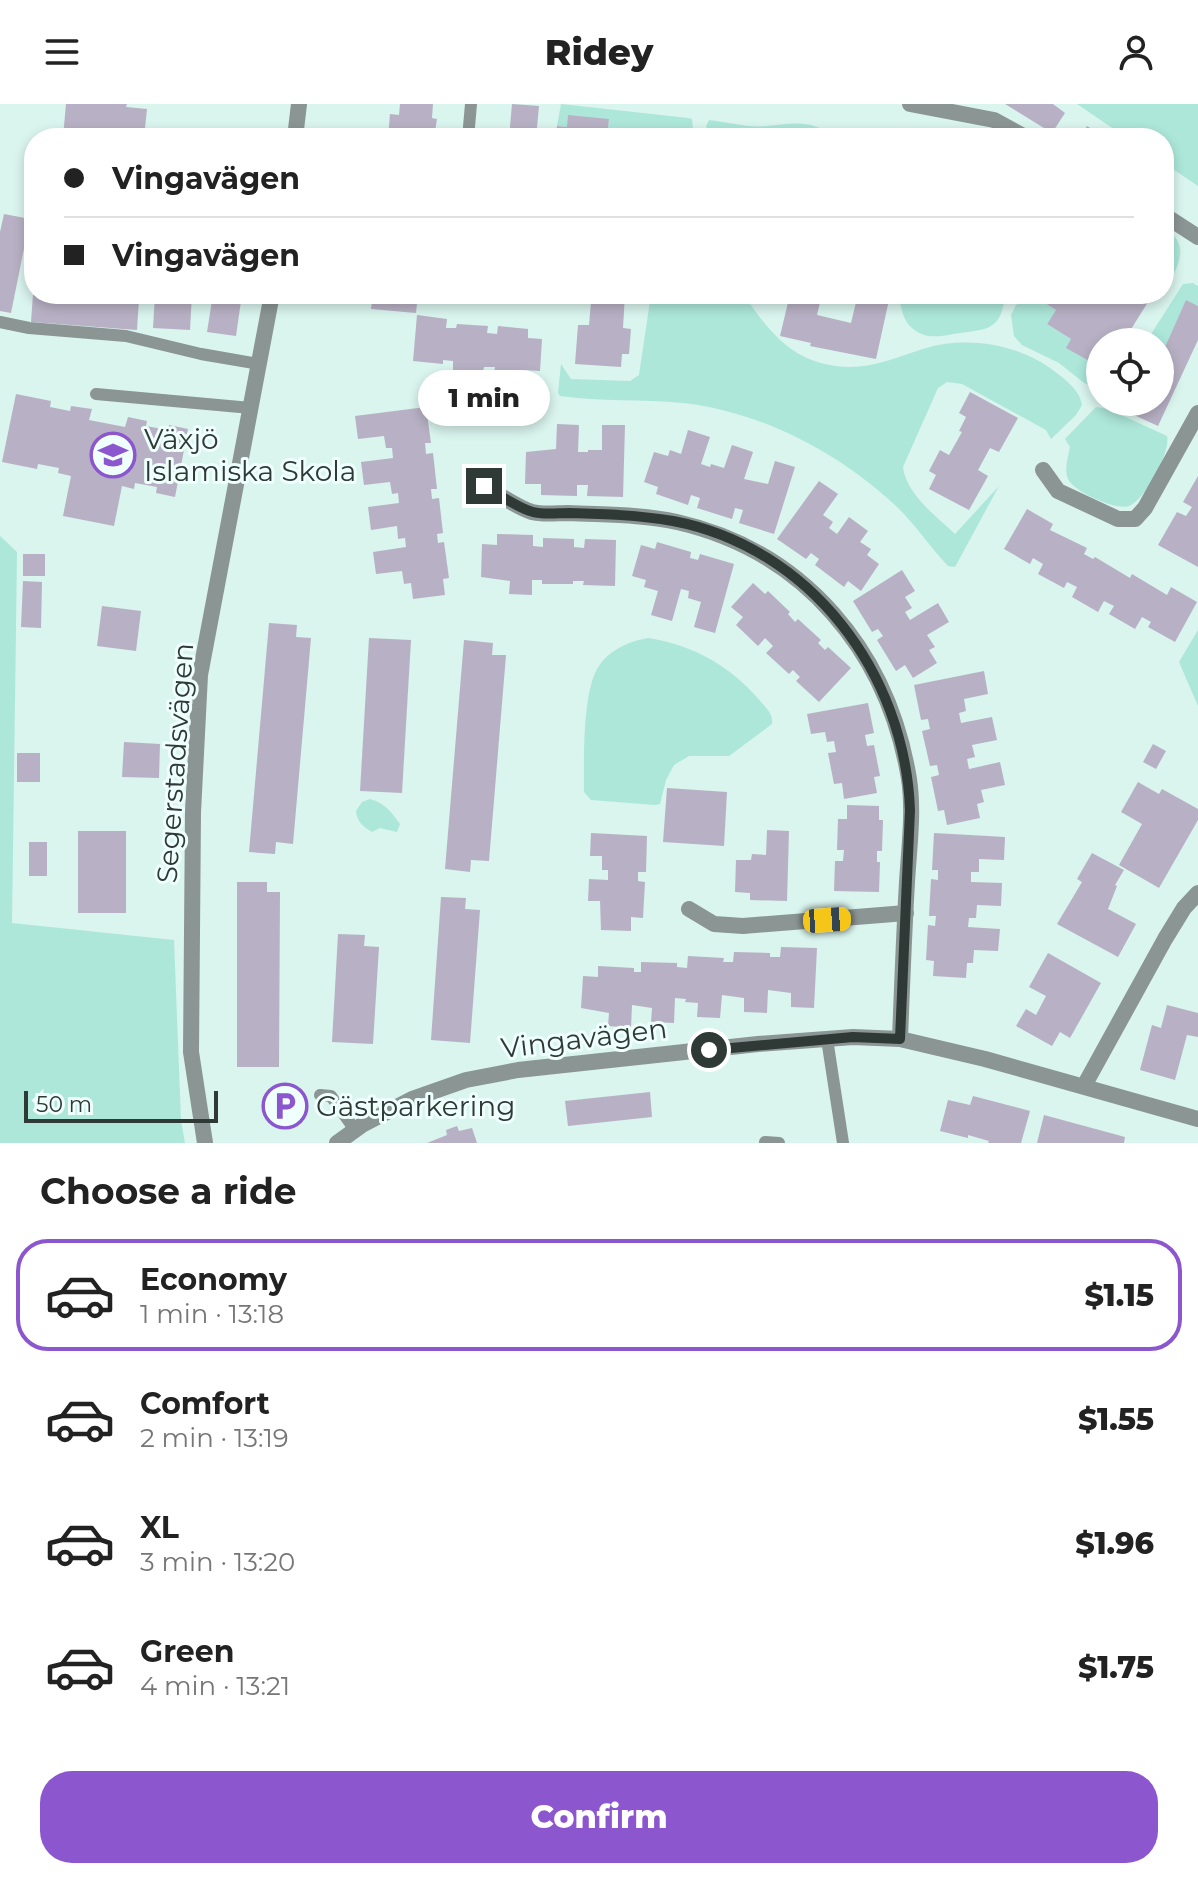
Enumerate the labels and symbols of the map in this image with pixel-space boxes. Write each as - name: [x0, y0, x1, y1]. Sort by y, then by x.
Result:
- callout: 1 min: [418, 370, 550, 426]
- place label: Växjö Islamiska Skola: [144, 422, 356, 488]
- school or university icon: Växjö Islamiska Skola: [89, 431, 137, 479]
- route end: [466, 468, 502, 504]
- street label: Segerstadsvägen: [150, 642, 200, 884]
- car: [802, 906, 852, 934]
- street label: Vingavägen: [499, 1011, 669, 1065]
- route start: [691, 1032, 727, 1068]
- parking icon: Gästparkering: [261, 1082, 309, 1130]
- scale bar: [24, 1087, 218, 1123]
- place label: Gästparkering: [316, 1089, 515, 1123]

